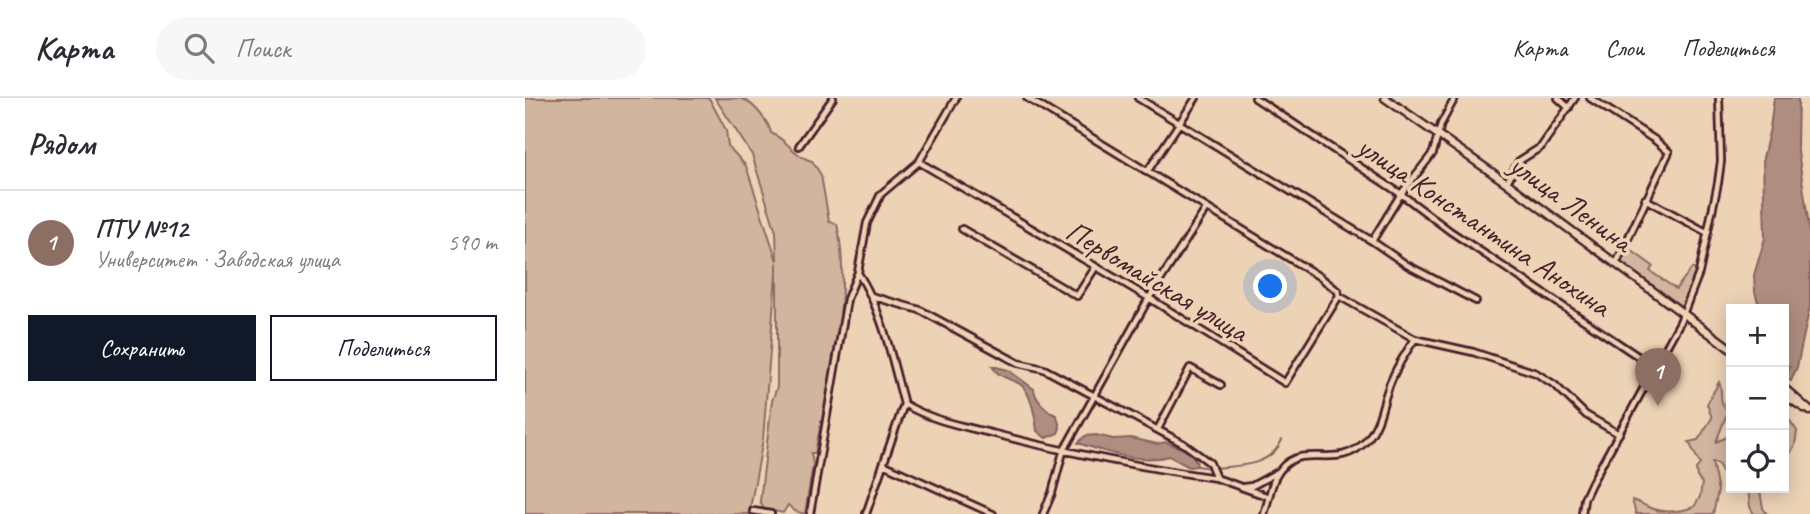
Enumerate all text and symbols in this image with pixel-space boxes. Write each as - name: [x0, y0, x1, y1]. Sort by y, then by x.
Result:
- search box: [156, 17, 646, 80]
- text: Карта: [35, 27, 114, 69]
- icon: search: [180, 29, 218, 67]
- text: Поиск: [236, 32, 290, 65]
- text: Карта: [1513, 33, 1567, 63]
- text: Слои: [1605, 33, 1644, 63]
- text: Поделиться: [1682, 33, 1775, 63]
- text: Рядом: [28, 125, 95, 163]
- street label: улица Константина Анохина: [1349, 126, 1619, 326]
- street label: улица Ленина: [1501, 145, 1642, 262]
- text: ПТУ №12: [95, 212, 188, 245]
- street label: Первомайская улица: [1059, 212, 1257, 351]
- text: 1: [46, 228, 56, 257]
- text: 590 m: [448, 228, 497, 257]
- text: Университет · Заводская улица: [95, 245, 340, 274]
- your location: [1253, 269, 1287, 303]
- map controls: [1726, 304, 1789, 493]
- button: +: [1726, 304, 1789, 367]
- button: Сохранить: [28, 315, 256, 381]
- button: Поделиться: [270, 315, 497, 381]
- pin: 1: [1635, 348, 1681, 406]
- button: −: [1726, 367, 1789, 430]
- button: locate: [1726, 430, 1789, 493]

